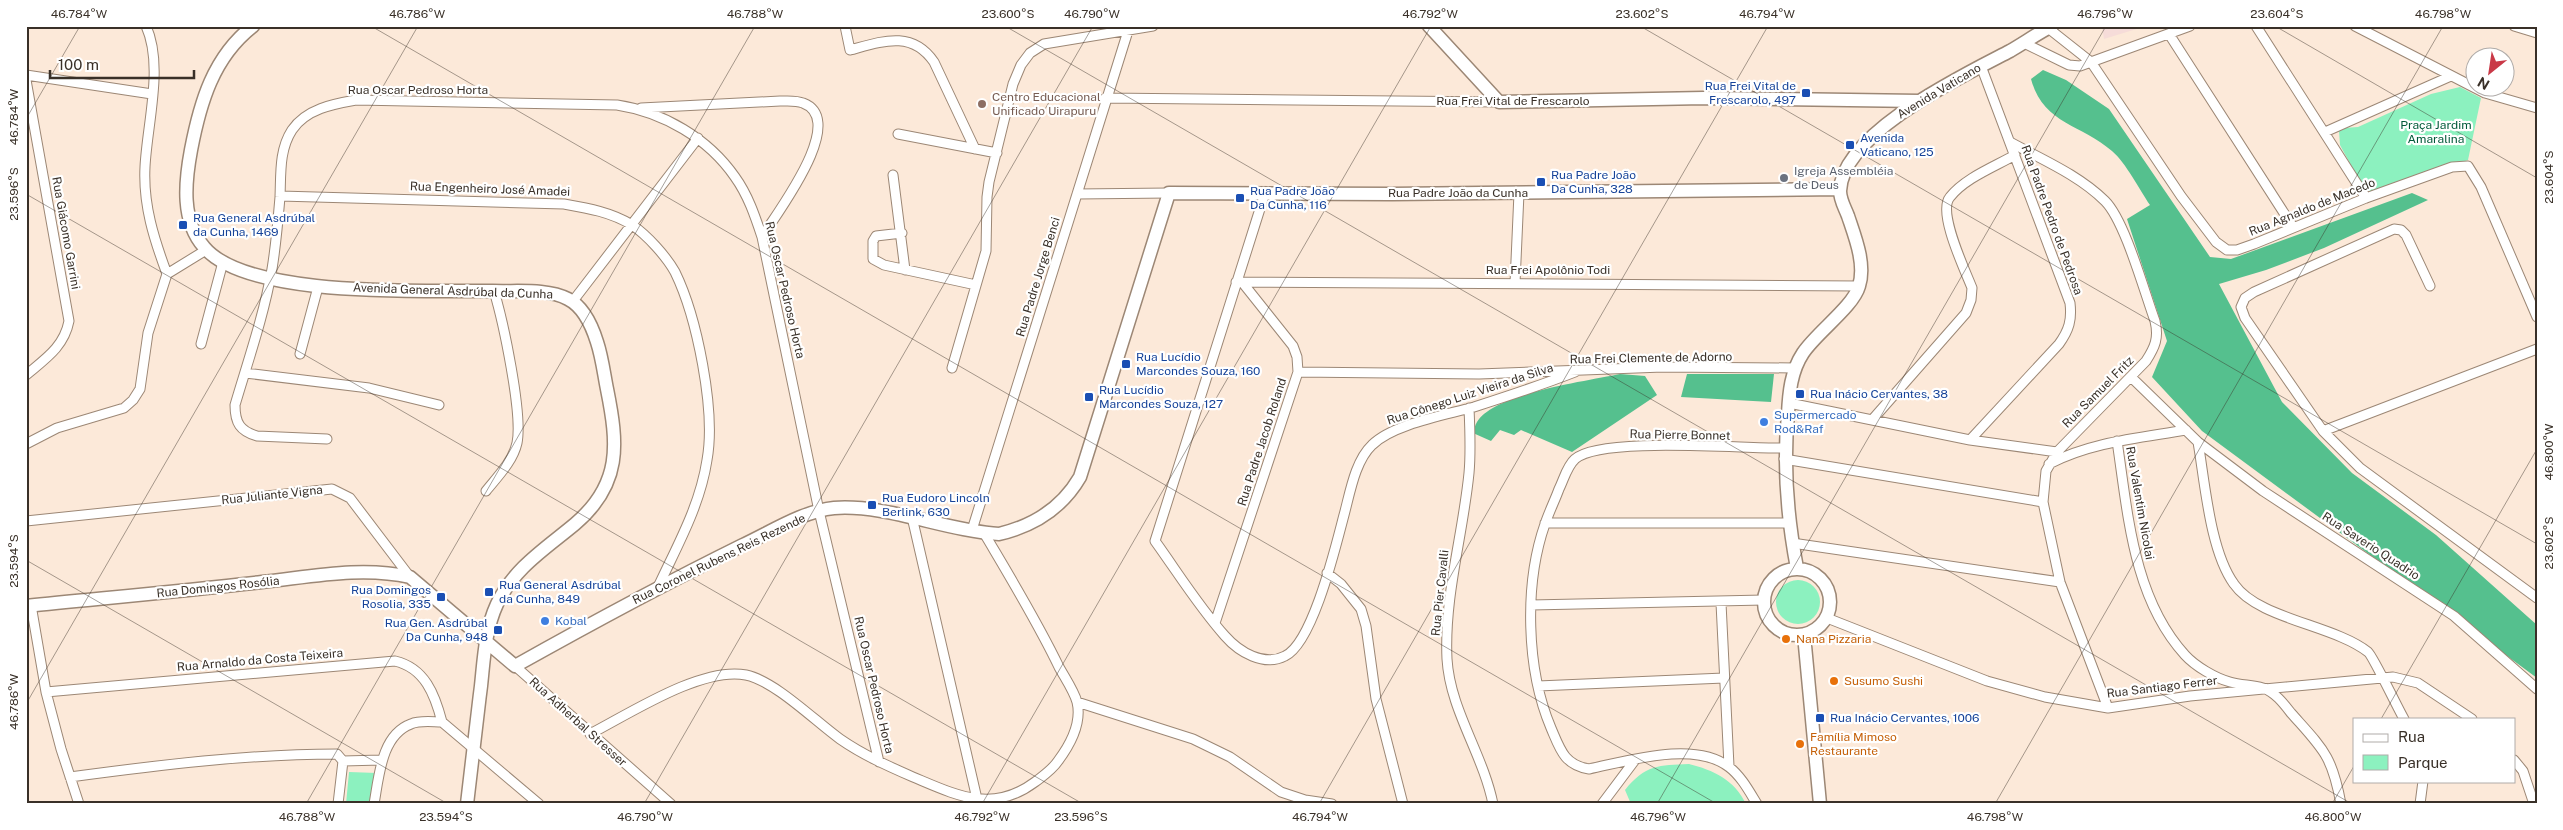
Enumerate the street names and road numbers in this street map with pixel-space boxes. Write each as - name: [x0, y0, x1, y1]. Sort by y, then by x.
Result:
- street label: Avenida Vaticano: [1895, 60, 1984, 122]
- street label: Rua Oscar Pedroso Horta: [348, 83, 488, 97]
- street label: Rua Frei Vital de Frescarolo: [1436, 94, 1590, 108]
- street label: Rua Padre Pedro de Pedrosa: [2018, 143, 2086, 297]
- street label: Rua Agnaldo de Macedo: [2247, 175, 2377, 239]
- street label: Rua Giácomo Garrini: [49, 176, 83, 290]
- street label: Rua Engenheiro José Amadei: [410, 179, 570, 199]
- street label: Rua Padre João da Cunha: [1388, 186, 1528, 200]
- street label: Rua Padre Jorge Benci: [1013, 216, 1063, 338]
- street label: Rua Oscar Pedroso Horta: [762, 220, 808, 360]
- street label: Rua Frei Apolônio Todi: [1486, 263, 1610, 277]
- street label: Avenida General Asdrúbal da Cunha: [353, 281, 553, 301]
- street label: Rua Frei Clemente de Adorno: [1570, 350, 1733, 366]
- street label: Rua Samuel Fritz: [2059, 353, 2137, 431]
- street label: Rua Cônego Luiz Vieira da Silva: [1385, 360, 1555, 428]
- street label: Rua Padre Jacob Roland: [1235, 376, 1289, 508]
- street label: Rua Pierre Bonnet: [1629, 427, 1731, 443]
- street label: Rua Valentim Nicolai: [2123, 445, 2157, 561]
- street label: Rua Juliante Vigna: [221, 483, 323, 507]
- street label: Rua Saverio Quadrio: [2320, 509, 2422, 583]
- street label: Rua Coronel Rubens Reis Rezende: [630, 511, 808, 607]
- street label: Rua Pier Cavalli: [1429, 549, 1451, 637]
- street label: Rua Domingos Rosólia: [156, 574, 280, 600]
- street label: Rua Oscar Pedroso Horta: [851, 615, 897, 755]
- street label: Rua Arnaldo da Costa Teixeira: [176, 646, 344, 674]
- street label: Rua Santiago Ferrer: [2106, 673, 2219, 701]
- street label: Rua Adherbal Stresser: [526, 675, 630, 770]

